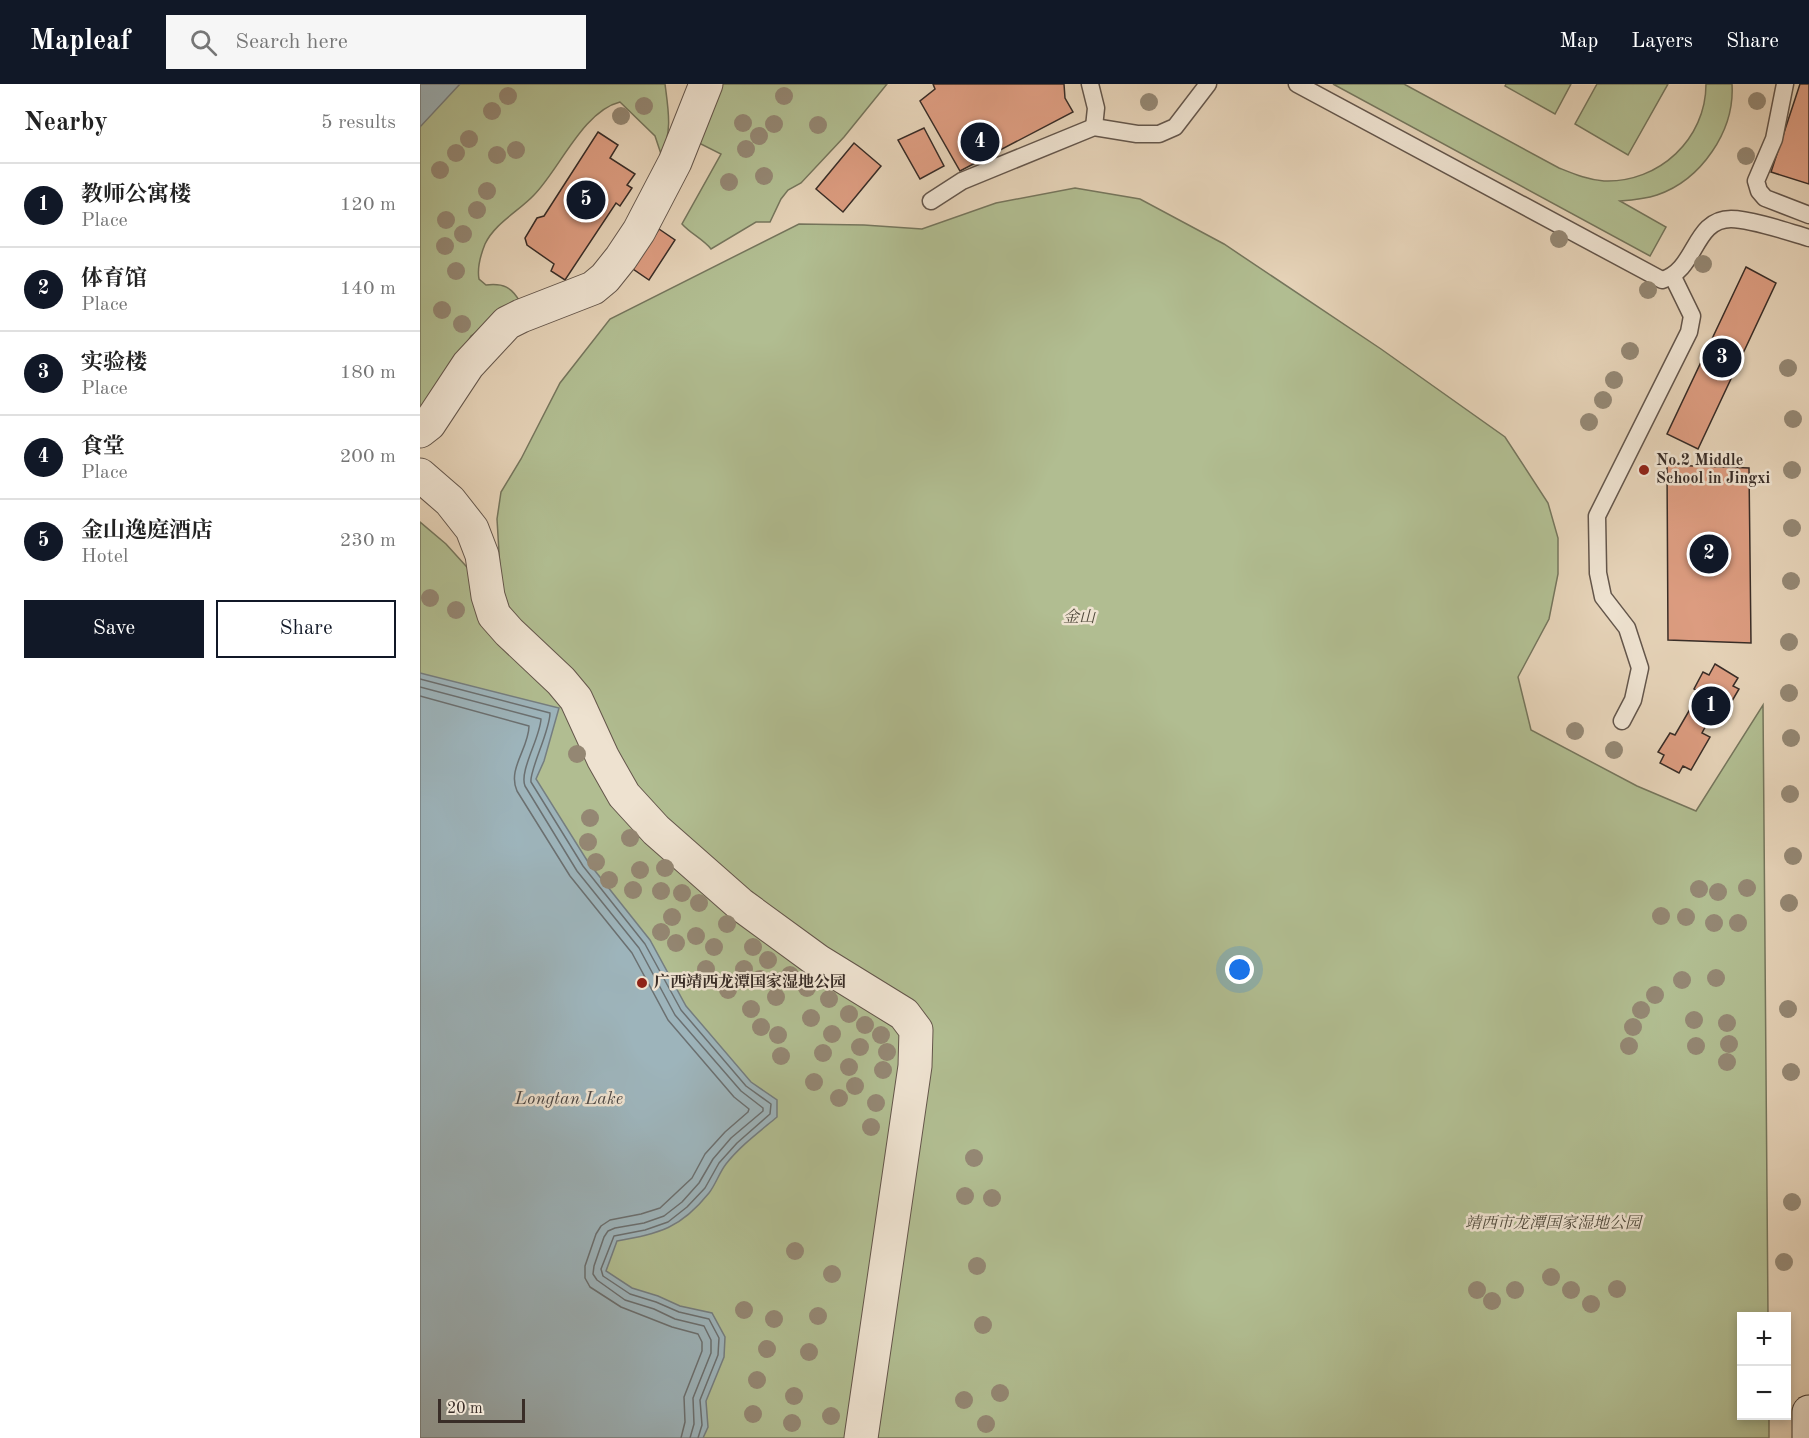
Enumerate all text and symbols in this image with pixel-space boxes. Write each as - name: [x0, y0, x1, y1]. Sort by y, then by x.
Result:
- search box: [166, 15, 586, 69]
- icon: search: [187, 26, 220, 59]
- text: Mapleaf: [30, 28, 130, 56]
- text: Search here: [235, 31, 348, 53]
- text: Map: [1559, 31, 1598, 52]
- text: Layers: [1631, 31, 1693, 52]
- text: Share: [1726, 31, 1779, 52]
- text: Nearby: [24, 110, 108, 136]
- text: 5 results: [321, 113, 396, 133]
- pin: 4: [960, 120, 1000, 164]
- pin: 5: [566, 178, 606, 222]
- text: 教师公寓楼: [81, 184, 191, 206]
- text: 1: [38, 195, 49, 215]
- text: 120 m: [340, 195, 396, 215]
- text: Place: [81, 211, 128, 231]
- text: 体育馆: [81, 268, 147, 290]
- text: 2: [38, 279, 49, 299]
- text: 140 m: [340, 279, 396, 299]
- text: Place: [81, 295, 128, 315]
- pin: 3: [1702, 336, 1742, 380]
- text: 实验楼: [81, 352, 147, 374]
- text: 3: [38, 363, 49, 383]
- text: 180 m: [340, 363, 396, 383]
- text: Place: [81, 379, 128, 399]
- text: 食堂: [81, 436, 125, 458]
- text: 4: [38, 447, 49, 467]
- text: 200 m: [340, 447, 396, 467]
- place label: No.2 Middle School in Jingxi: [1656, 453, 1770, 487]
- text: Place: [81, 463, 128, 483]
- marker: No.2 Middle School in Jingxi: [1637, 463, 1651, 477]
- text: 金山逸庭酒店: [81, 520, 213, 542]
- text: 5: [38, 531, 49, 551]
- text: 230 m: [340, 531, 396, 551]
- pin: 2: [1690, 532, 1728, 576]
- text: Hotel: [81, 547, 128, 567]
- button: Save: [24, 600, 204, 658]
- button: Share: [216, 600, 396, 658]
- park label: 金山: [1063, 608, 1097, 626]
- pin: 1: [1692, 684, 1730, 728]
- your location: [1225, 955, 1254, 984]
- place label: 广西靖西龙潭国家湿地公园: [654, 972, 846, 991]
- marker: 广西靖西龙潭国家湿地公园: [635, 976, 649, 990]
- water label: Longtan Lake: [514, 1090, 623, 1108]
- park label: 靖西市龙潭国家湿地公园: [1465, 1214, 1644, 1232]
- map controls: [1737, 1312, 1791, 1420]
- button: +: [1737, 1312, 1791, 1366]
- button: −: [1737, 1366, 1791, 1420]
- scale bar: [438, 1396, 525, 1424]
- text: 20 m: [447, 1401, 483, 1417]

